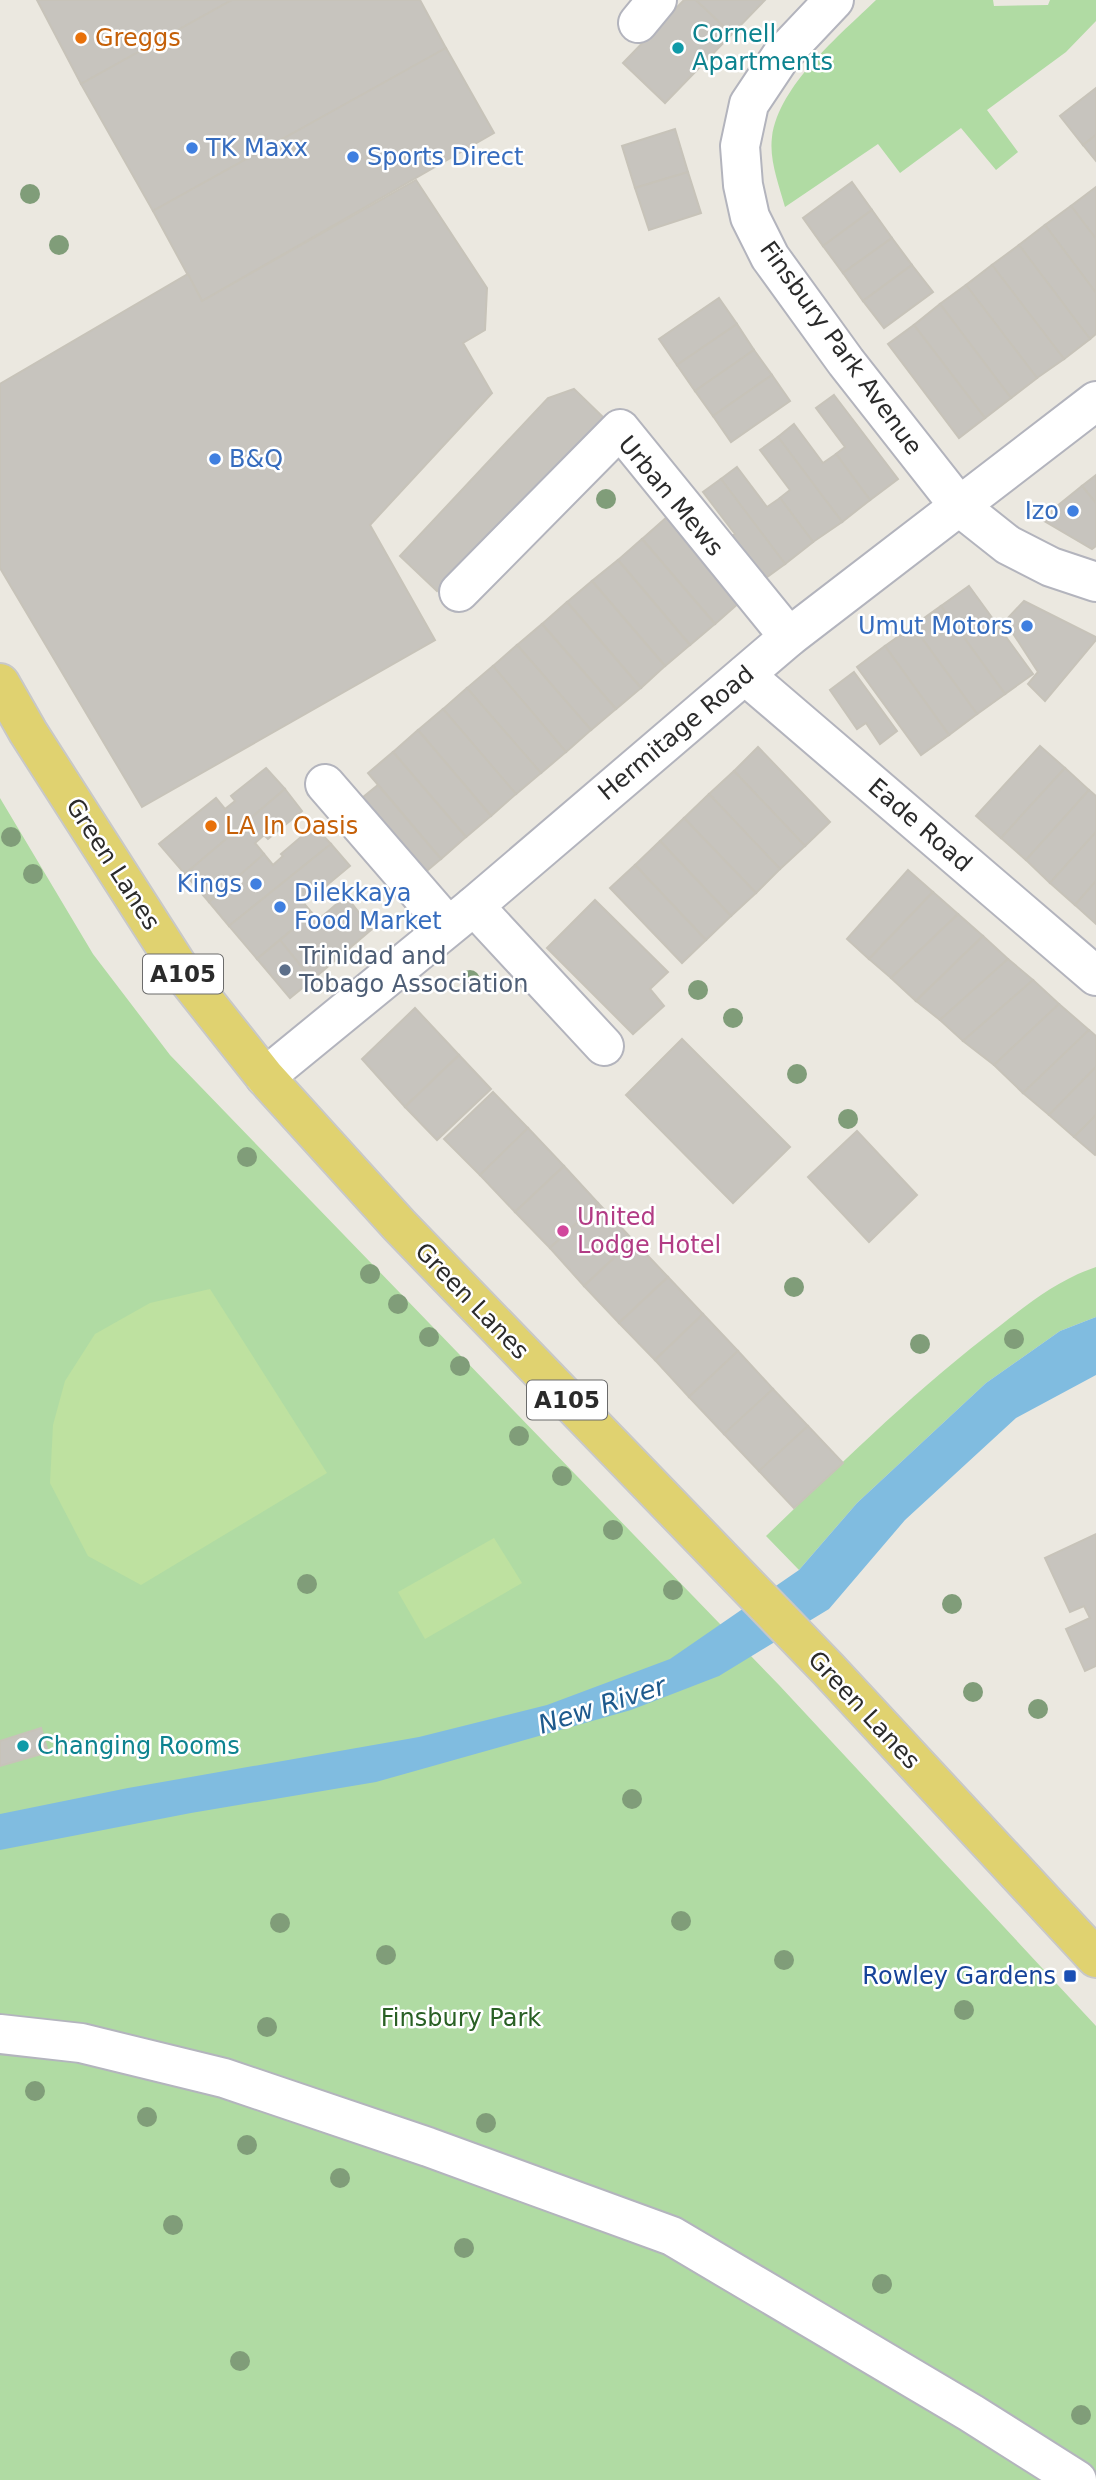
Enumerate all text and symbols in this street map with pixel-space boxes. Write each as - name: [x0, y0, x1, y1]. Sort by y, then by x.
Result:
- place label: Cornell Apartments: [692, 20, 833, 76]
- place label: Greggs: [95, 24, 181, 52]
- marker: Greggs: [73, 30, 89, 46]
- marker: Cornell Apartments: [670, 40, 686, 56]
- place label: TK Maxx: [205, 134, 308, 162]
- marker: TK Maxx: [184, 140, 200, 156]
- place label: Sports Direct: [367, 143, 523, 171]
- marker: Sports Direct: [345, 149, 361, 165]
- street label: Finsbury Park Avenue: [754, 236, 928, 460]
- street label: Urban Mews: [613, 430, 729, 562]
- place label: B&Q: [229, 445, 283, 473]
- marker: B&Q: [207, 451, 223, 467]
- place label: Izo: [1025, 497, 1059, 525]
- marker: Izo: [1065, 503, 1081, 519]
- place label: Umut Motors: [858, 612, 1013, 640]
- marker: Umut Motors: [1019, 618, 1035, 634]
- street label: Hermitage Road: [593, 660, 759, 806]
- street label: Eade Road: [863, 773, 977, 877]
- street label: Green Lanes: [60, 793, 166, 935]
- place label: LA In Oasis: [225, 812, 358, 840]
- marker: LA In Oasis: [203, 818, 219, 834]
- place label: Kings: [177, 870, 242, 898]
- marker: Kings: [248, 876, 264, 892]
- place label: Dilekkaya Food Market: [294, 879, 442, 935]
- marker: Dilekkaya Food Market: [272, 899, 288, 915]
- place label: Trinidad and Tobago Association: [298, 942, 528, 998]
- road number: A105: [143, 954, 223, 993]
- marker: Trinidad and Tobago Association: [277, 962, 293, 978]
- place label: United Lodge Hotel: [577, 1203, 721, 1259]
- marker: United Lodge Hotel: [555, 1223, 571, 1239]
- street label: Green Lanes: [410, 1237, 534, 1365]
- road number: A105: [527, 1380, 607, 1420]
- street label: Green Lanes: [802, 1645, 926, 1775]
- water label: New River: [534, 1670, 672, 1740]
- place label: Changing Rooms: [37, 1732, 240, 1760]
- marker: Changing Rooms: [15, 1738, 31, 1754]
- place label: Rowley Gardens: [862, 1962, 1056, 1990]
- marker: Rowley Gardens: [1062, 1968, 1078, 1984]
- park label: Finsbury Park: [381, 2004, 541, 2032]

